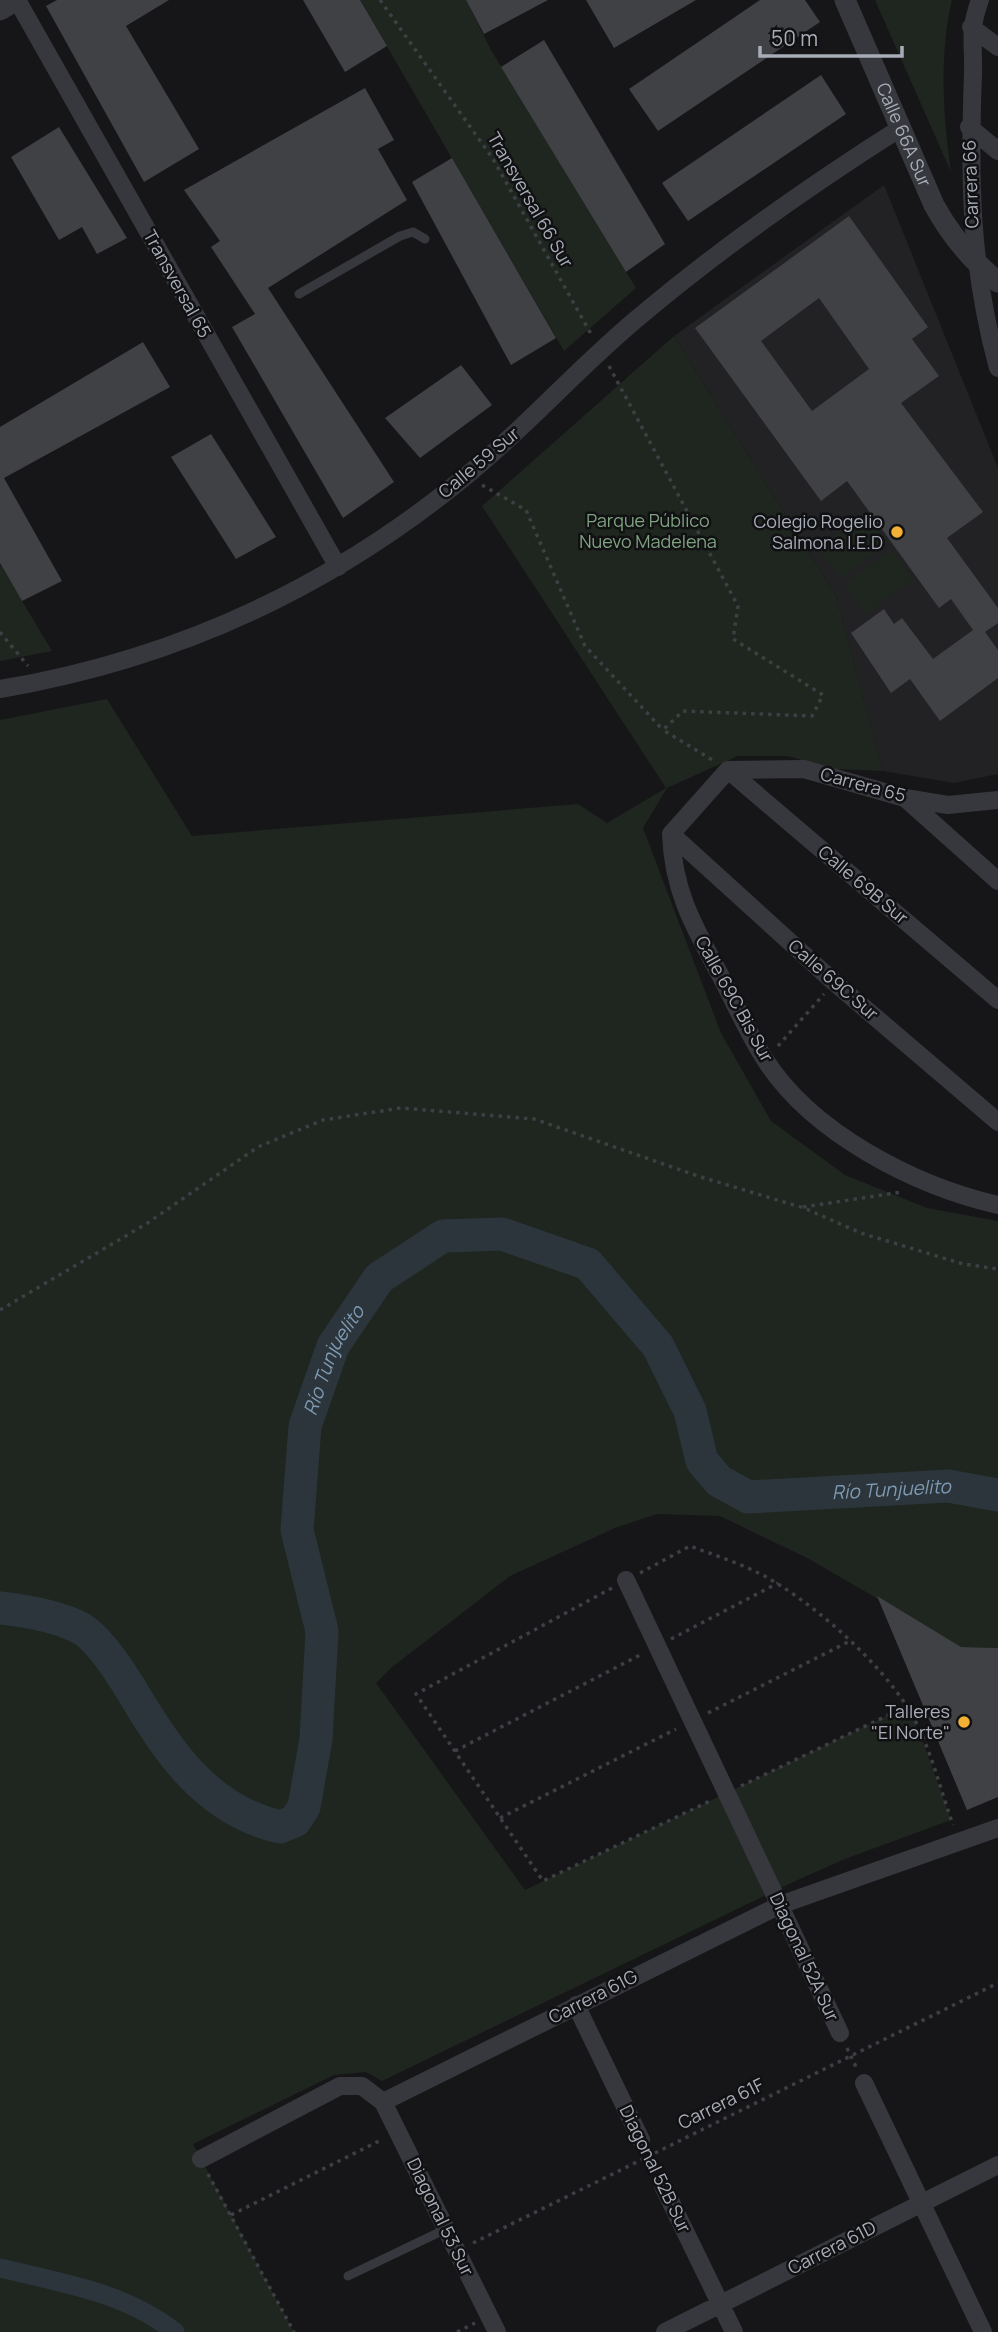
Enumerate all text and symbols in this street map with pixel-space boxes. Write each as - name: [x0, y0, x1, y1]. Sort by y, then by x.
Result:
- scale bar: [760, 14, 902, 58]
- text: 50 m: [771, 24, 818, 52]
- street label: Calle 66A Sur: [871, 79, 938, 191]
- street label: Transversal 66 Sur: [482, 127, 580, 272]
- street label: Carrera 66: [956, 140, 984, 229]
- street label: Transversal 65: [138, 225, 217, 342]
- street label: Calle 59 Sur: [433, 421, 524, 503]
- park label: Parque Público Nuevo Madelena: [579, 508, 717, 553]
- place label: Colegio Rogelio Salmona I.E.D: [753, 509, 883, 554]
- marker: Colegio Rogelio Salmona I.E.D: [889, 524, 905, 540]
- street label: Carrera 65: [818, 761, 909, 807]
- street label: Calle 69B Sur: [814, 840, 914, 929]
- street label: Calle 69C Bis Sur: [690, 931, 780, 1066]
- street label: Calle 69C Sur: [783, 933, 884, 1025]
- water label: Río Tunjuelito: [297, 1298, 371, 1418]
- water label: Río Tunjuelito: [831, 1473, 953, 1505]
- place label: Talleres "El Norte": [871, 1699, 950, 1744]
- marker: Talleres "El Norte": [956, 1714, 972, 1730]
- street label: Diagonal 52A Sur: [765, 1888, 845, 2025]
- street label: Carrera 61G: [544, 1963, 641, 2029]
- street label: Carrera 61F: [674, 2072, 768, 2134]
- street label: Diagonal 52B Sur: [615, 2101, 697, 2237]
- street label: Diagonal 53 Sur: [402, 2154, 480, 2280]
- street label: Carrera 61D: [783, 2215, 880, 2280]

